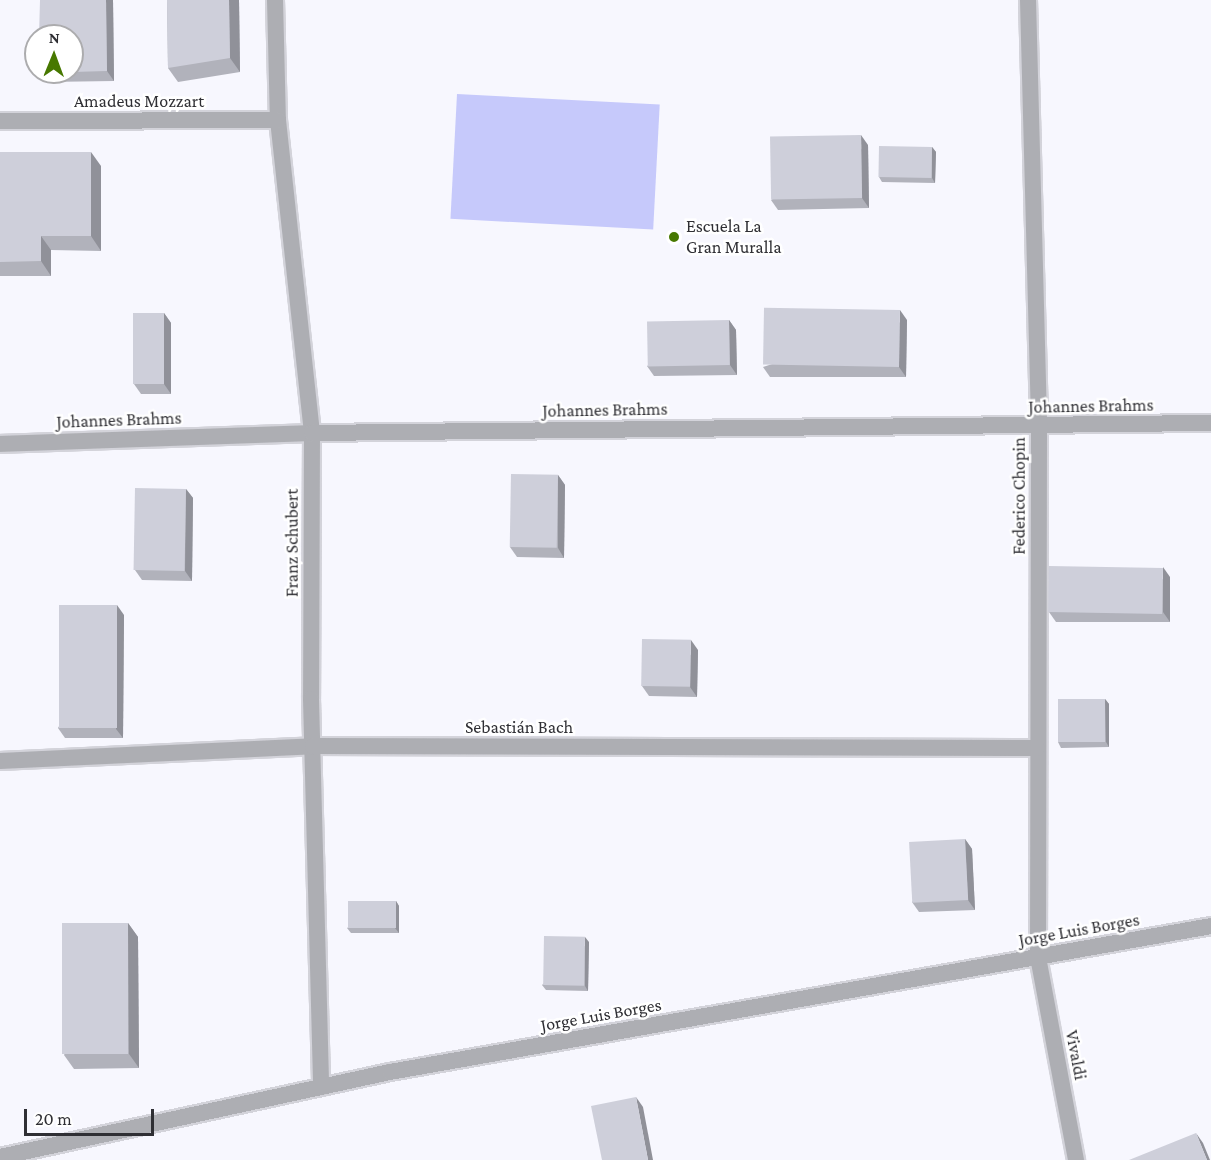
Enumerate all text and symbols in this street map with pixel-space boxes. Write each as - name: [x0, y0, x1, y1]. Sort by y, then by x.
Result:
- north arrow: [24, 24, 84, 84]
- text: N: [49, 29, 60, 46]
- street label: Amadeus Mozzart: [74, 90, 204, 112]
- place label: Escuela La Gran Muralla: [686, 216, 781, 258]
- marker: Escuela La Gran Muralla: [667, 230, 681, 244]
- street label: Johannes Brahms: [1028, 394, 1154, 418]
- street label: Johannes Brahms: [542, 398, 668, 422]
- street label: Johannes Brahms: [56, 407, 182, 433]
- street label: Federico Chopin: [1008, 437, 1030, 555]
- street label: Franz Schubert: [281, 489, 303, 597]
- street label: Sebastián Bach: [465, 716, 573, 738]
- street label: Jorge Luis Borges: [1017, 909, 1141, 951]
- street label: Jorge Luis Borges: [539, 994, 663, 1036]
- street label: Vivaldi: [1061, 1028, 1091, 1082]
- scale bar: [27, 1097, 158, 1135]
- text: 20 m: [35, 1109, 72, 1129]

